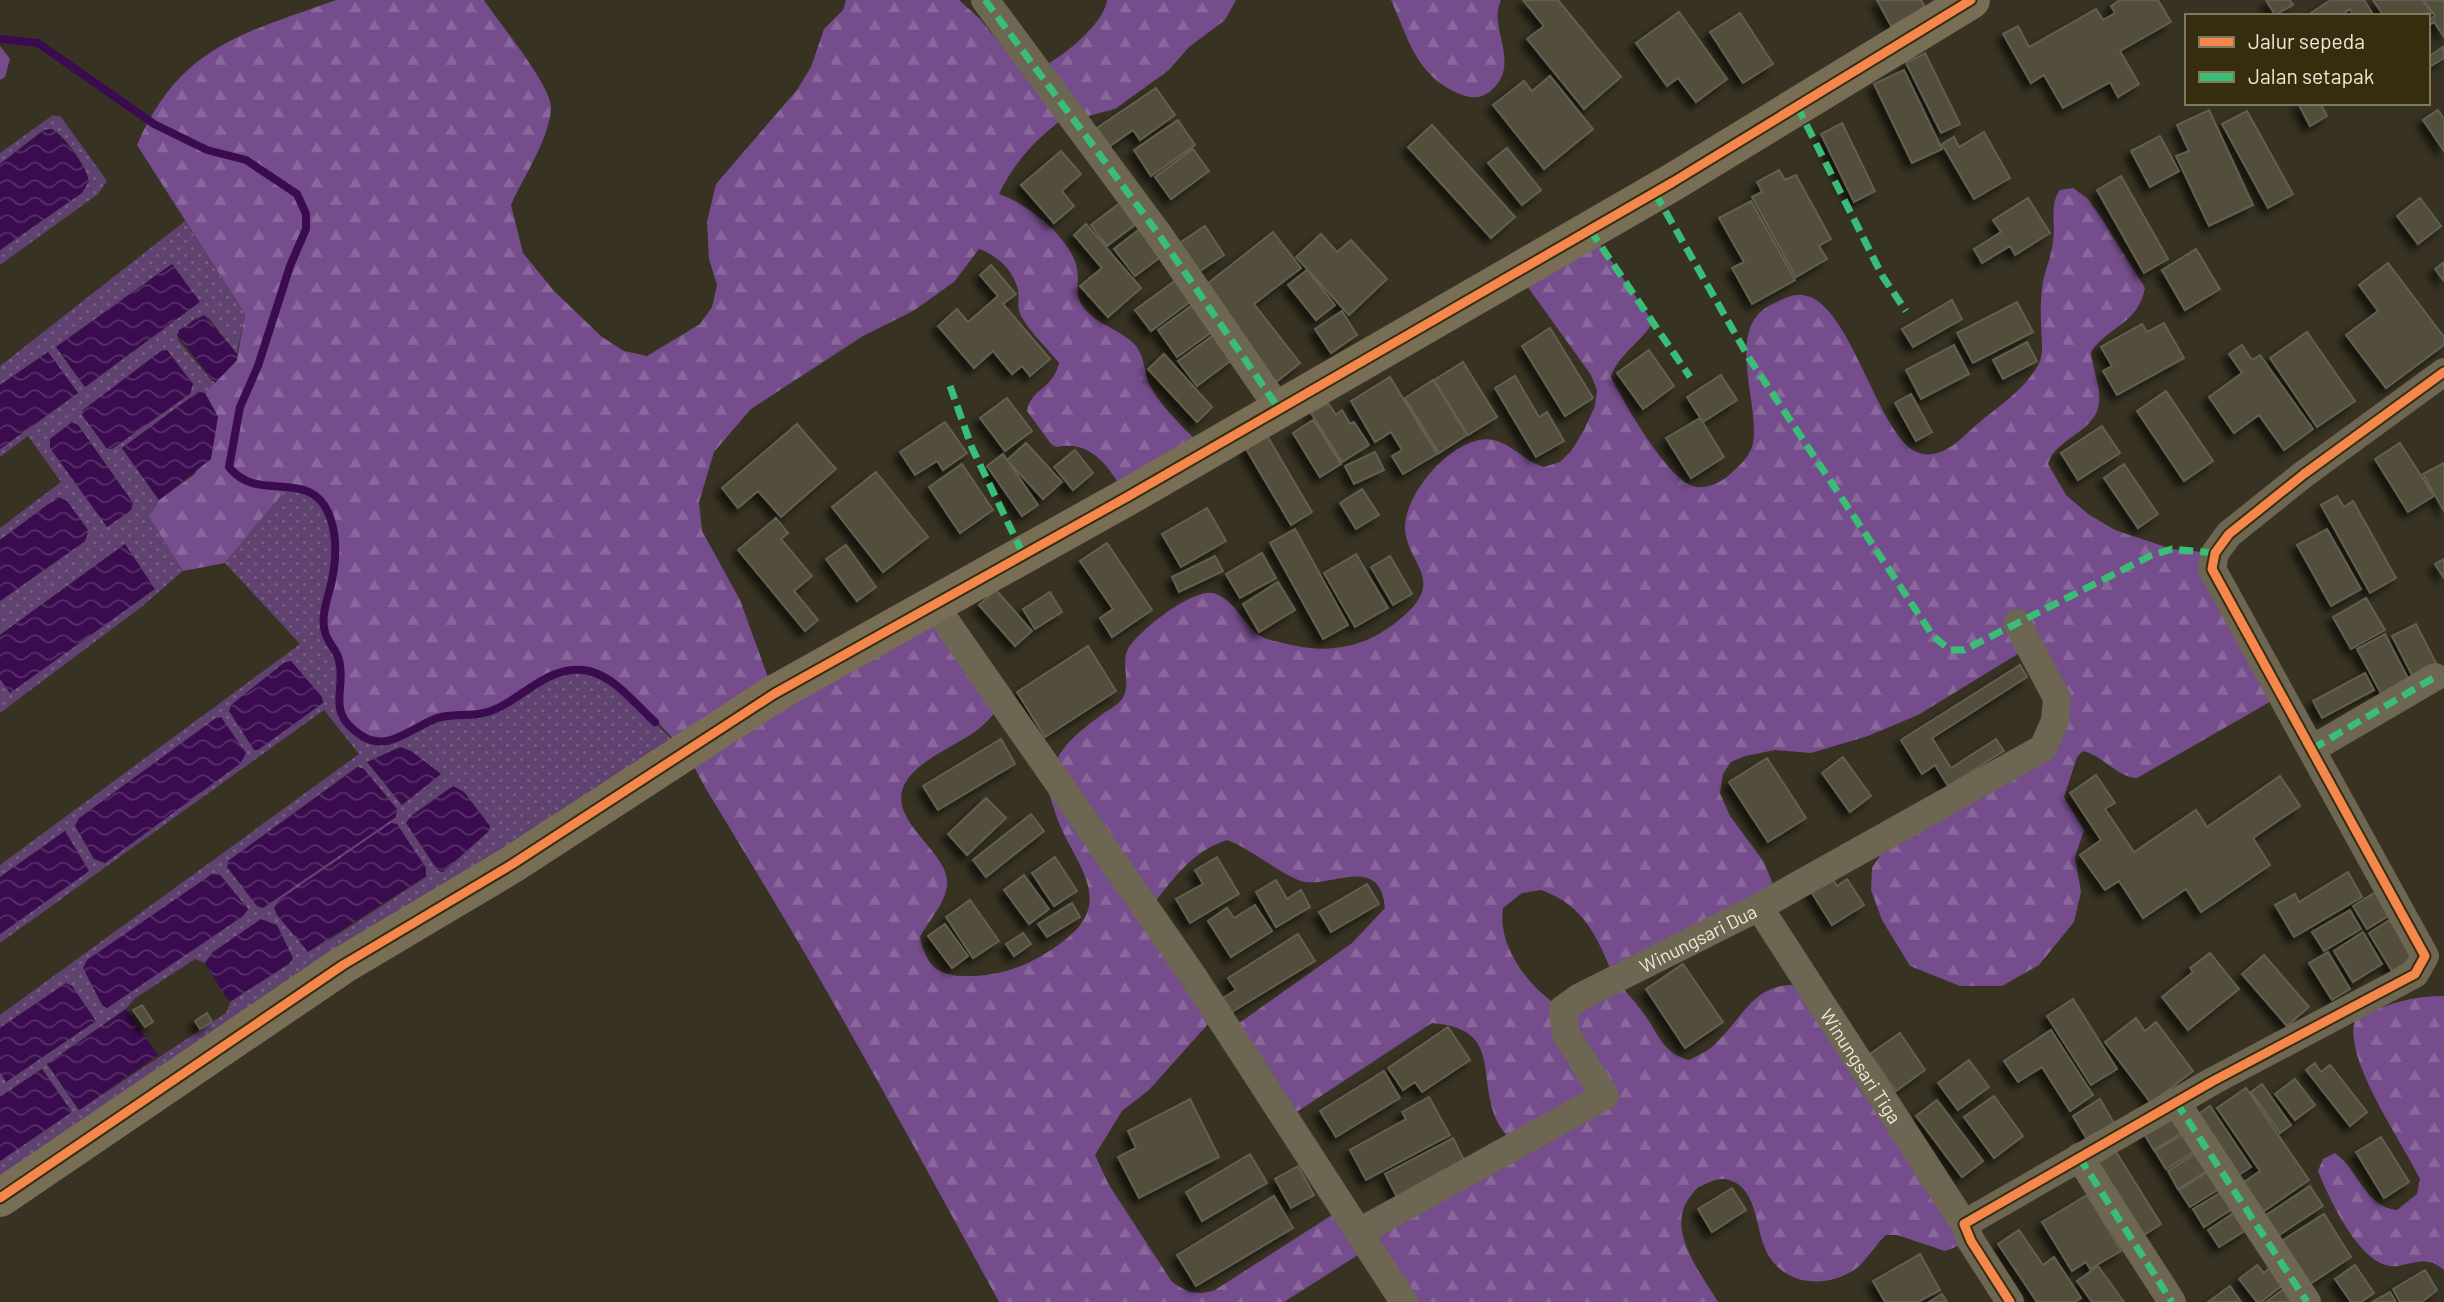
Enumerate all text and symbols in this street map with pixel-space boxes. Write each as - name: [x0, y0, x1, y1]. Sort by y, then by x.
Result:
- legend: [2185, 14, 2430, 105]
- text: Jalur sepeda: [2248, 28, 2365, 53]
- text: Jalan setapak: [2248, 63, 2374, 88]
- street label: Winungsari Dua: [1635, 899, 1760, 977]
- street label: Winungsari Tiga: [1816, 1004, 1907, 1127]

